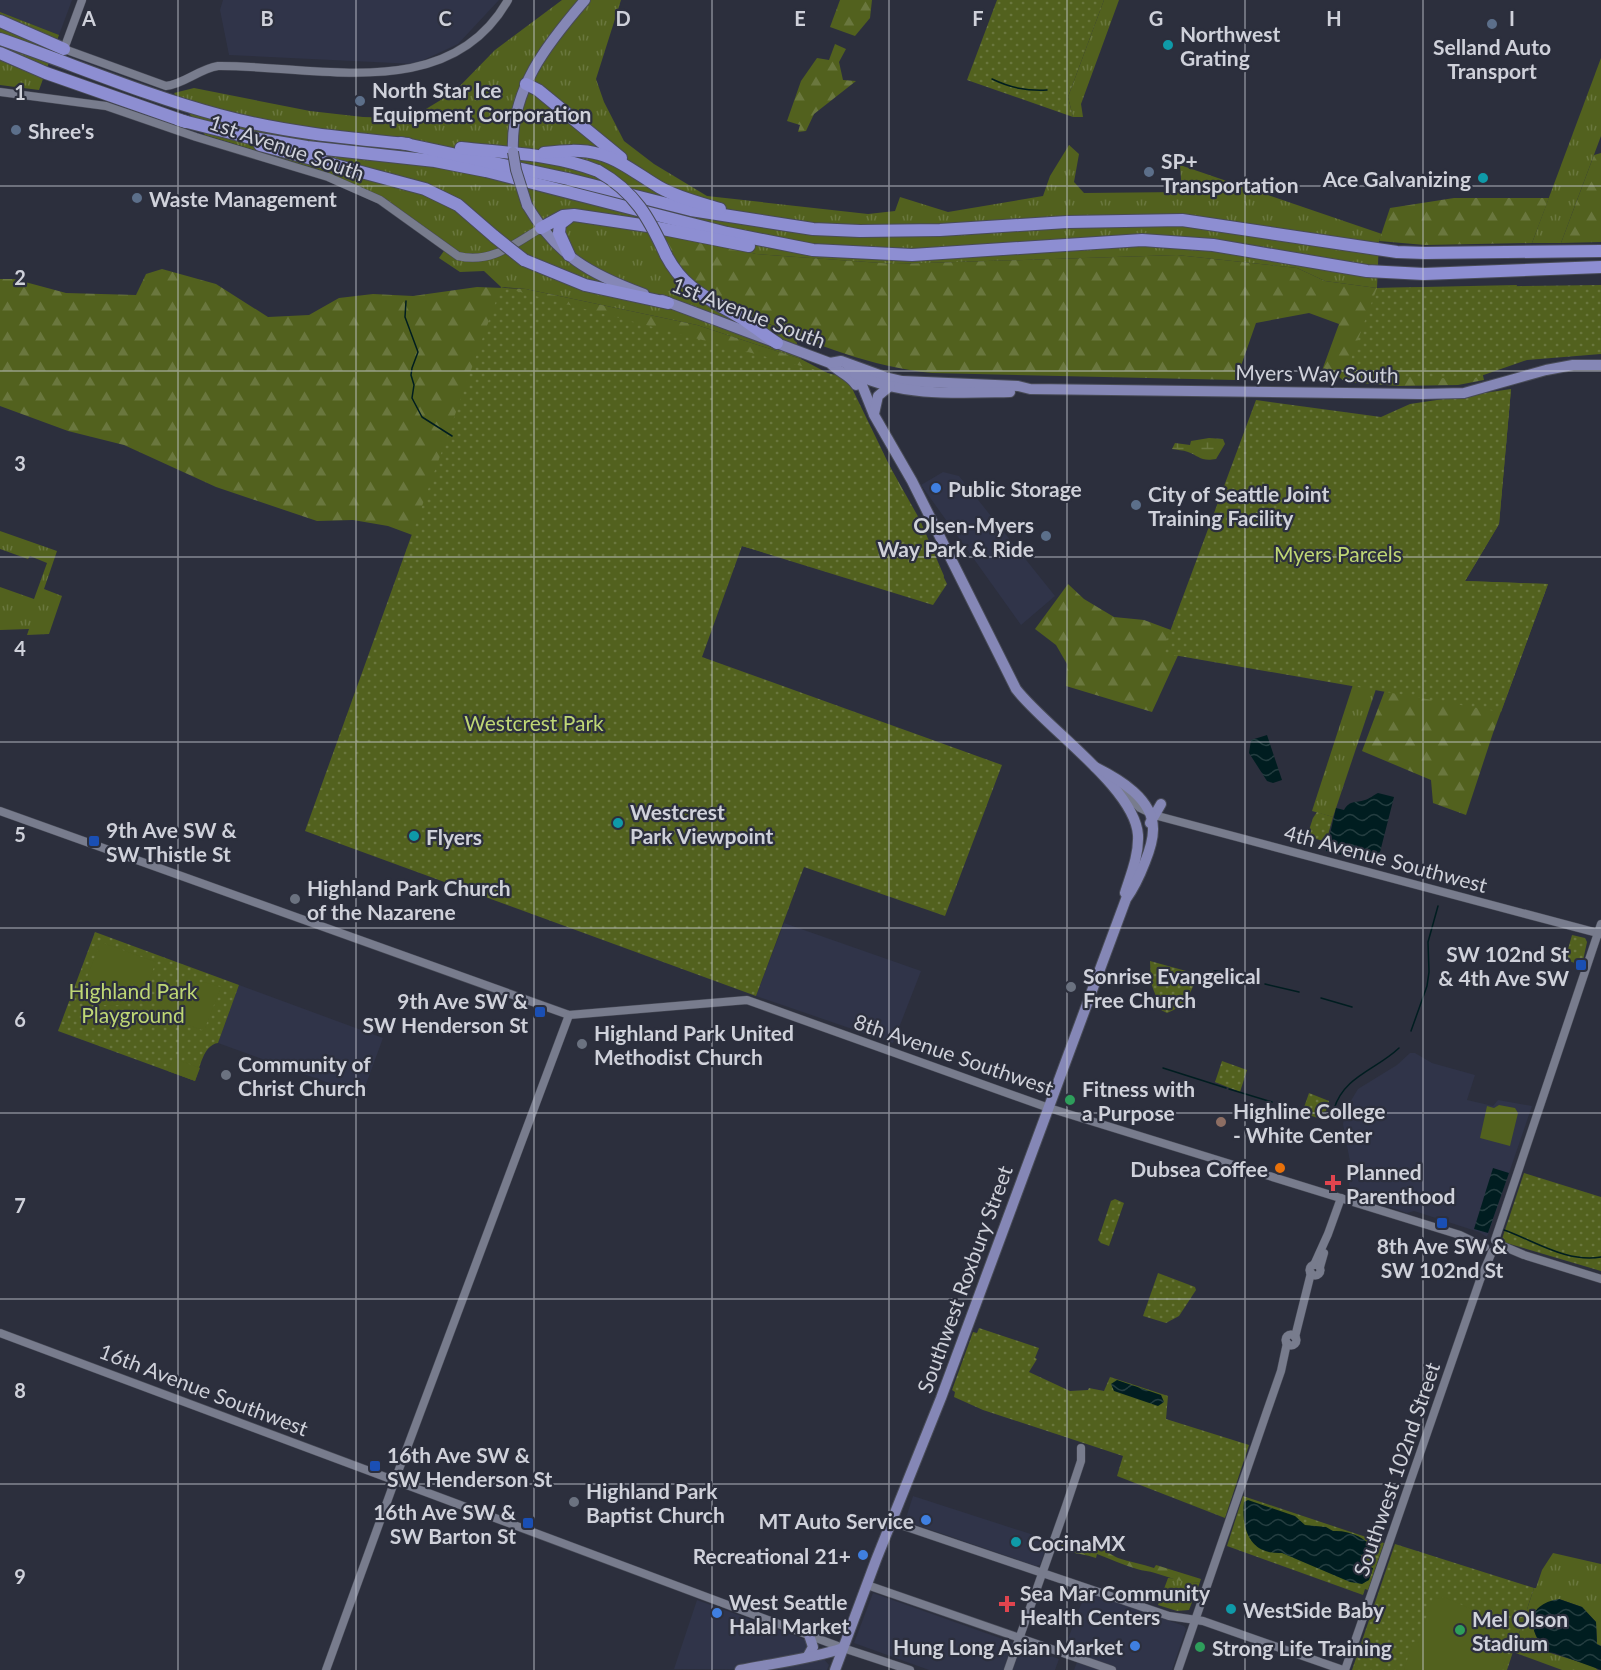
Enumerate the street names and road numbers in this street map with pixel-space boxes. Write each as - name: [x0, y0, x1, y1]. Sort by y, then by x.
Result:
- street label: 1st Avenue South: [206, 109, 368, 185]
- street label: 1st Avenue South: [669, 271, 829, 353]
- street label: Myers Way South: [1235, 359, 1399, 387]
- street label: 4th Avenue Southwest: [1282, 819, 1491, 897]
- street label: 8th Avenue Southwest: [851, 1008, 1057, 1100]
- street label: Southwest Roxbury Street: [911, 1162, 1017, 1396]
- street label: 16th Avenue Southwest: [96, 1338, 312, 1441]
- street label: Southwest 102nd Street: [1348, 1358, 1444, 1579]

